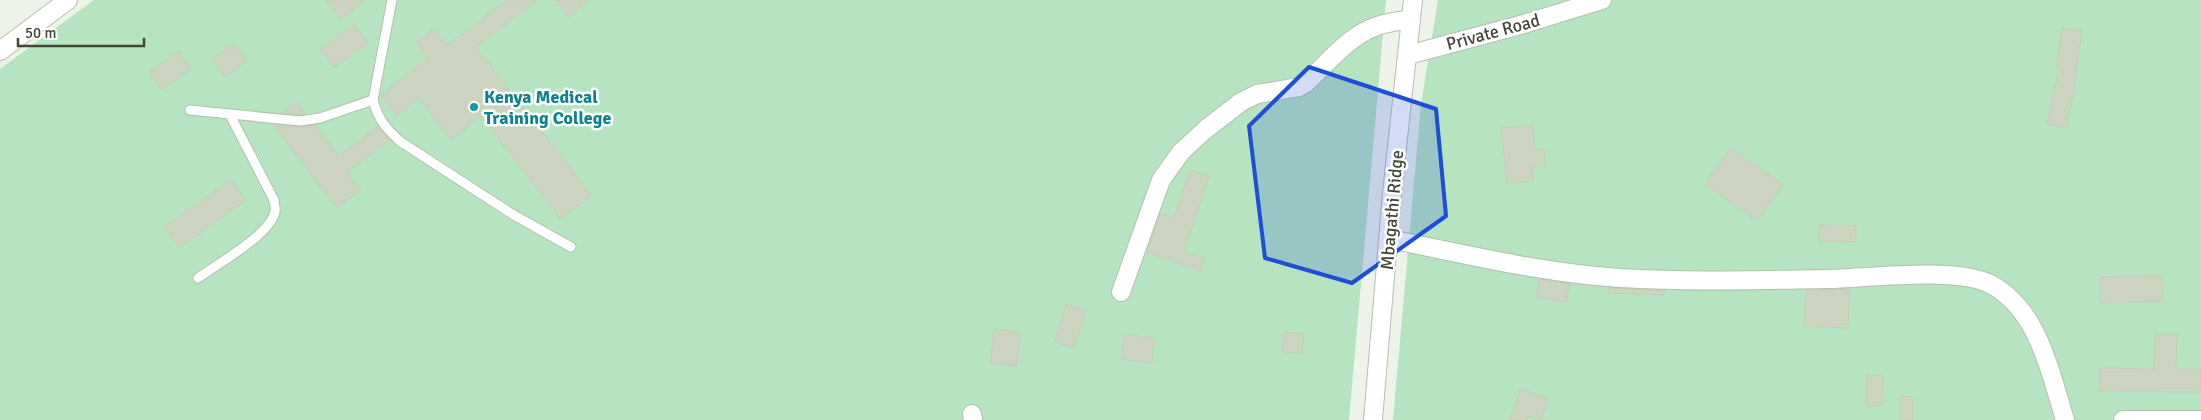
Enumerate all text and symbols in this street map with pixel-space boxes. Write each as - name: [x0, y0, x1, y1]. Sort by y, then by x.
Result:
- street label: Private Road: [1444, 9, 1542, 55]
- scale bar: [18, 15, 144, 47]
- text: 50 m: [25, 24, 56, 42]
- place label: Kenya Medical Training College: [484, 86, 611, 129]
- marker: Kenya Medical Training College: [468, 101, 480, 113]
- street label: Mbagathi Ridge: [1376, 149, 1408, 271]

